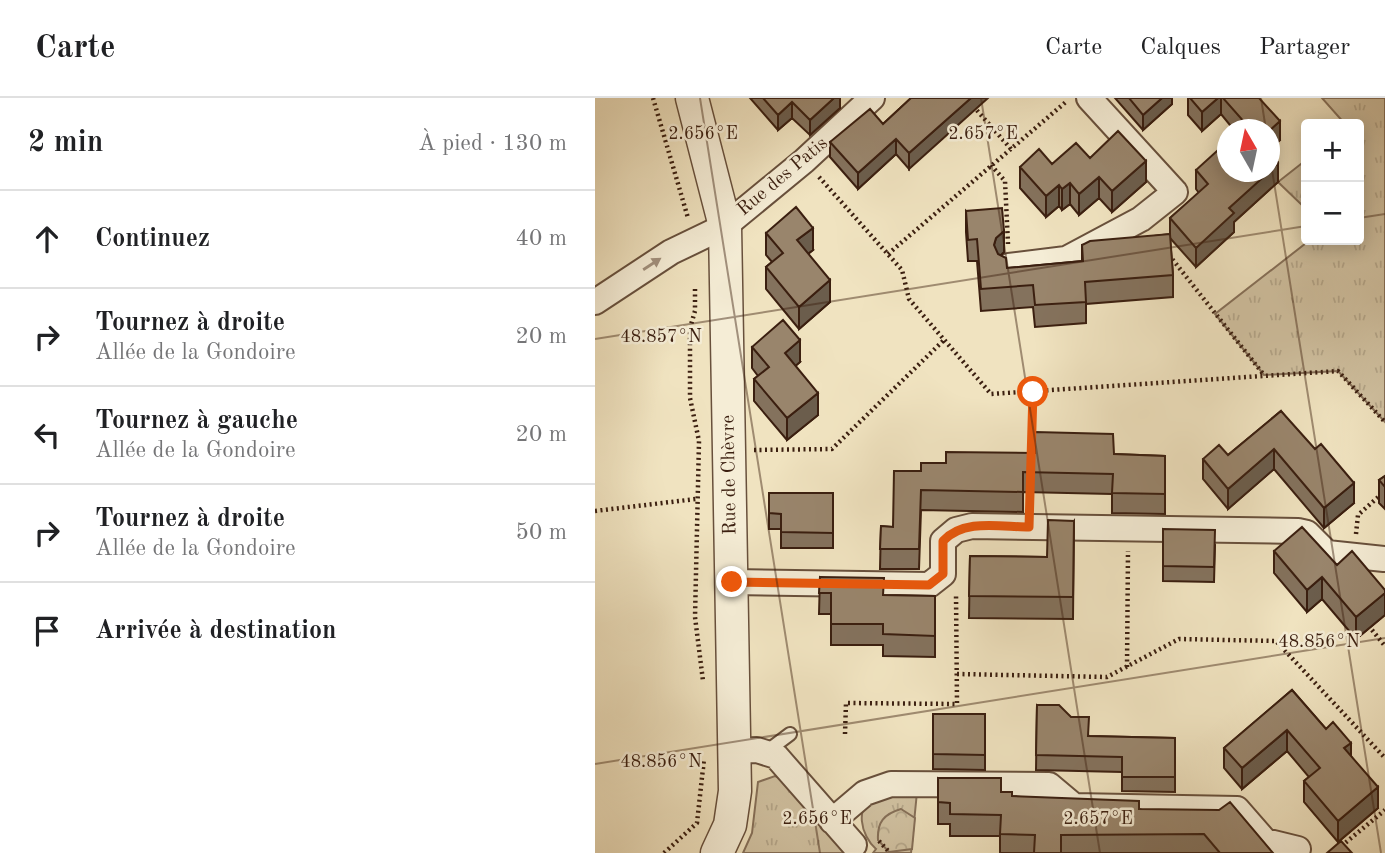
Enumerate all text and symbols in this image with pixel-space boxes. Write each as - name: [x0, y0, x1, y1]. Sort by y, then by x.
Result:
- text: Carte: [35, 32, 115, 65]
- text: Carte: [1045, 36, 1102, 60]
- text: Calques: [1140, 36, 1221, 60]
- text: Partager: [1259, 36, 1350, 60]
- north arrow: [1217, 119, 1280, 182]
- map controls: [1301, 119, 1364, 245]
- button: +: [1301, 119, 1364, 182]
- text: 2.656°E: [668, 125, 738, 143]
- text: 2.657°E: [948, 125, 1018, 143]
- text: 2 min: [28, 128, 103, 158]
- text: À pied · 130 m: [418, 132, 567, 155]
- street label: Rue des Patis: [734, 134, 832, 220]
- button: −: [1301, 182, 1364, 245]
- icon: ahead: [28, 220, 66, 258]
- text: Continuez: [95, 226, 210, 252]
- text: 40 m: [516, 227, 567, 250]
- one-way arrow: [642, 258, 662, 271]
- text: Tournez à droite: [95, 310, 285, 336]
- icon: right: [28, 318, 66, 356]
- text: 20 m: [516, 325, 567, 348]
- text: 48.857°N: [620, 328, 702, 346]
- text: Allée de la Gondoire: [95, 341, 296, 364]
- route start: [1017, 376, 1048, 407]
- text: Tournez à gauche: [95, 408, 298, 434]
- street label: Rue de Chèvre: [719, 415, 741, 535]
- icon: left: [28, 416, 66, 454]
- text: 20 m: [516, 423, 567, 446]
- text: Allée de la Gondoire: [95, 439, 296, 462]
- text: Tournez à droite: [95, 506, 285, 532]
- icon: right: [28, 514, 66, 552]
- text: 50 m: [516, 521, 567, 544]
- text: Allée de la Gondoire: [95, 537, 296, 560]
- route end: [716, 566, 747, 597]
- icon: arrive: [28, 612, 66, 650]
- text: Arrivée à destination: [95, 618, 337, 644]
- text: 48.856°N: [1278, 633, 1360, 651]
- text: 48.856°N: [620, 753, 702, 771]
- text: 2.656°E: [782, 810, 852, 828]
- text: 2.657°E: [1063, 810, 1133, 828]

